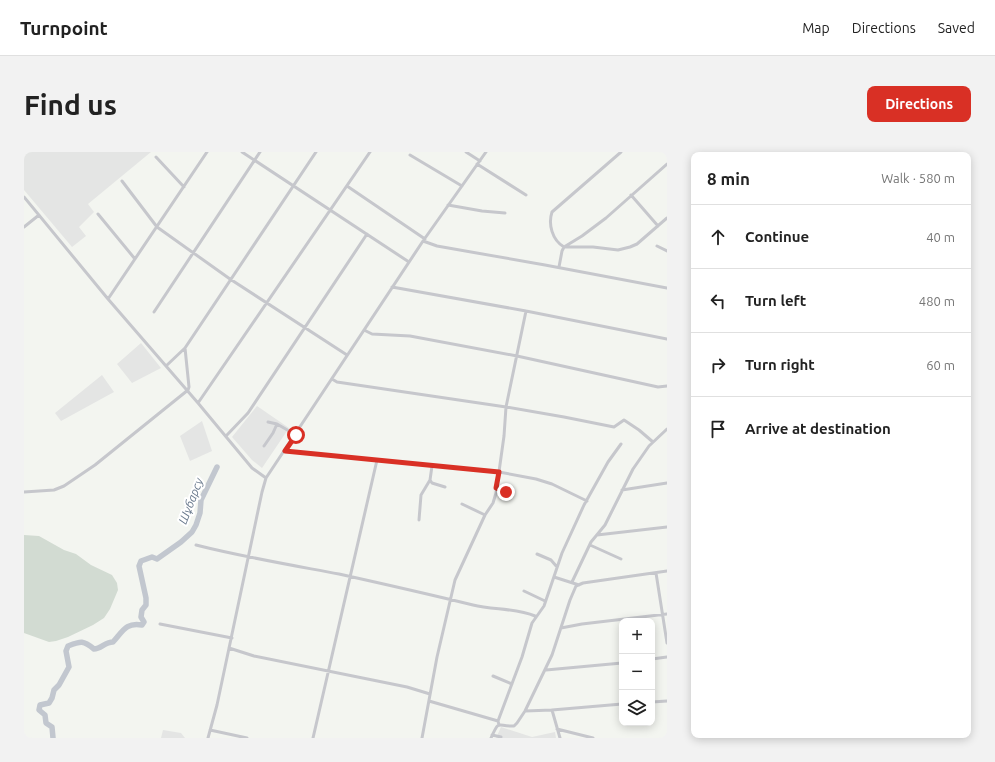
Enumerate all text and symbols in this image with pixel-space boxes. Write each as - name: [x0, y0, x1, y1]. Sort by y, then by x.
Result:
- text: Turnpoint: [20, 17, 108, 39]
- text: Map: [802, 20, 830, 36]
- text: Directions: [852, 20, 916, 36]
- text: Saved: [938, 20, 975, 36]
- button: Directions: [867, 86, 971, 122]
- text: Find us: [24, 89, 117, 120]
- text: 8 min: [707, 169, 750, 188]
- text: Walk · 580 m: [881, 171, 955, 185]
- icon: ahead: [707, 226, 729, 248]
- text: Continue: [745, 228, 809, 245]
- text: 40 m: [926, 230, 955, 244]
- icon: left: [707, 290, 729, 312]
- text: Turn left: [745, 292, 806, 309]
- text: 480 m: [919, 294, 955, 308]
- icon: right: [707, 354, 729, 376]
- text: Turn right: [745, 356, 815, 373]
- text: 60 m: [926, 358, 955, 372]
- icon: arrive: [707, 418, 729, 440]
- text: Arrive at destination: [745, 420, 891, 437]
- route start: [287, 426, 305, 444]
- water label: Шұбарсу: [176, 476, 205, 526]
- route end: [497, 483, 515, 501]
- map controls: [619, 618, 655, 726]
- button: +: [619, 618, 655, 654]
- button: −: [619, 654, 655, 690]
- button: layers: [619, 690, 655, 726]

